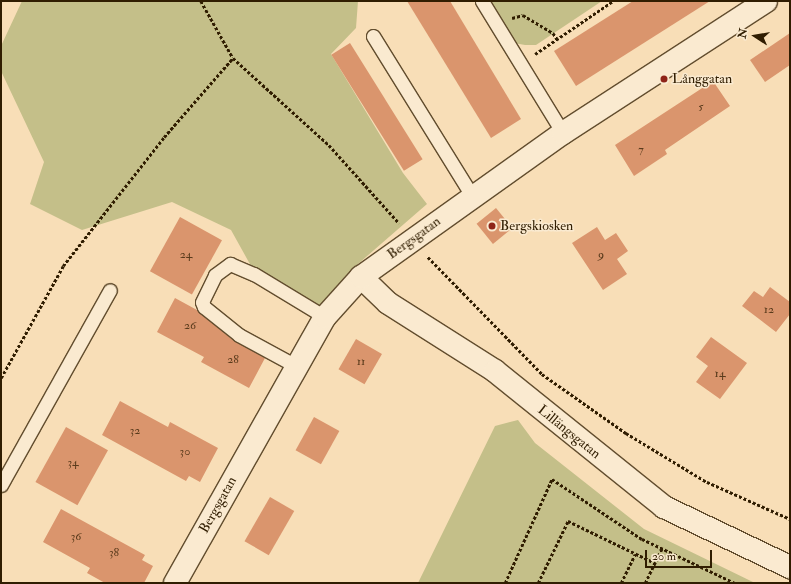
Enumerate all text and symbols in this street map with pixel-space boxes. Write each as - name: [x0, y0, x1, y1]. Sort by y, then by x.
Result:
- north arrow: [735, 16, 775, 56]
- text: N: [735, 27, 750, 40]
- place label: Långgatan: [672, 71, 732, 87]
- marker: Långgatan: [659, 74, 669, 84]
- house number: 5: [698, 100, 704, 114]
- house number: 7: [638, 143, 644, 157]
- street label: Bergsgatan: [384, 213, 444, 263]
- place label: Bergskiosken: [500, 218, 573, 234]
- marker: Bergskiosken: [487, 221, 497, 231]
- house number: 24: [180, 248, 192, 262]
- house number: 9: [598, 248, 604, 262]
- house number: 12: [764, 303, 774, 317]
- house number: 26: [184, 319, 196, 333]
- house number: 28: [227, 353, 239, 367]
- house number: 11: [357, 355, 365, 369]
- house number: 14: [715, 367, 725, 381]
- street label: Lillängsgatan: [534, 402, 604, 462]
- house number: 32: [130, 424, 140, 438]
- house number: 30: [180, 445, 190, 459]
- house number: 34: [67, 456, 79, 470]
- street label: Bergsgatan: [196, 474, 240, 536]
- house number: 36: [71, 530, 81, 544]
- scale bar: [647, 542, 714, 568]
- house number: 38: [109, 546, 119, 560]
- text: 20 m: [652, 549, 676, 564]

